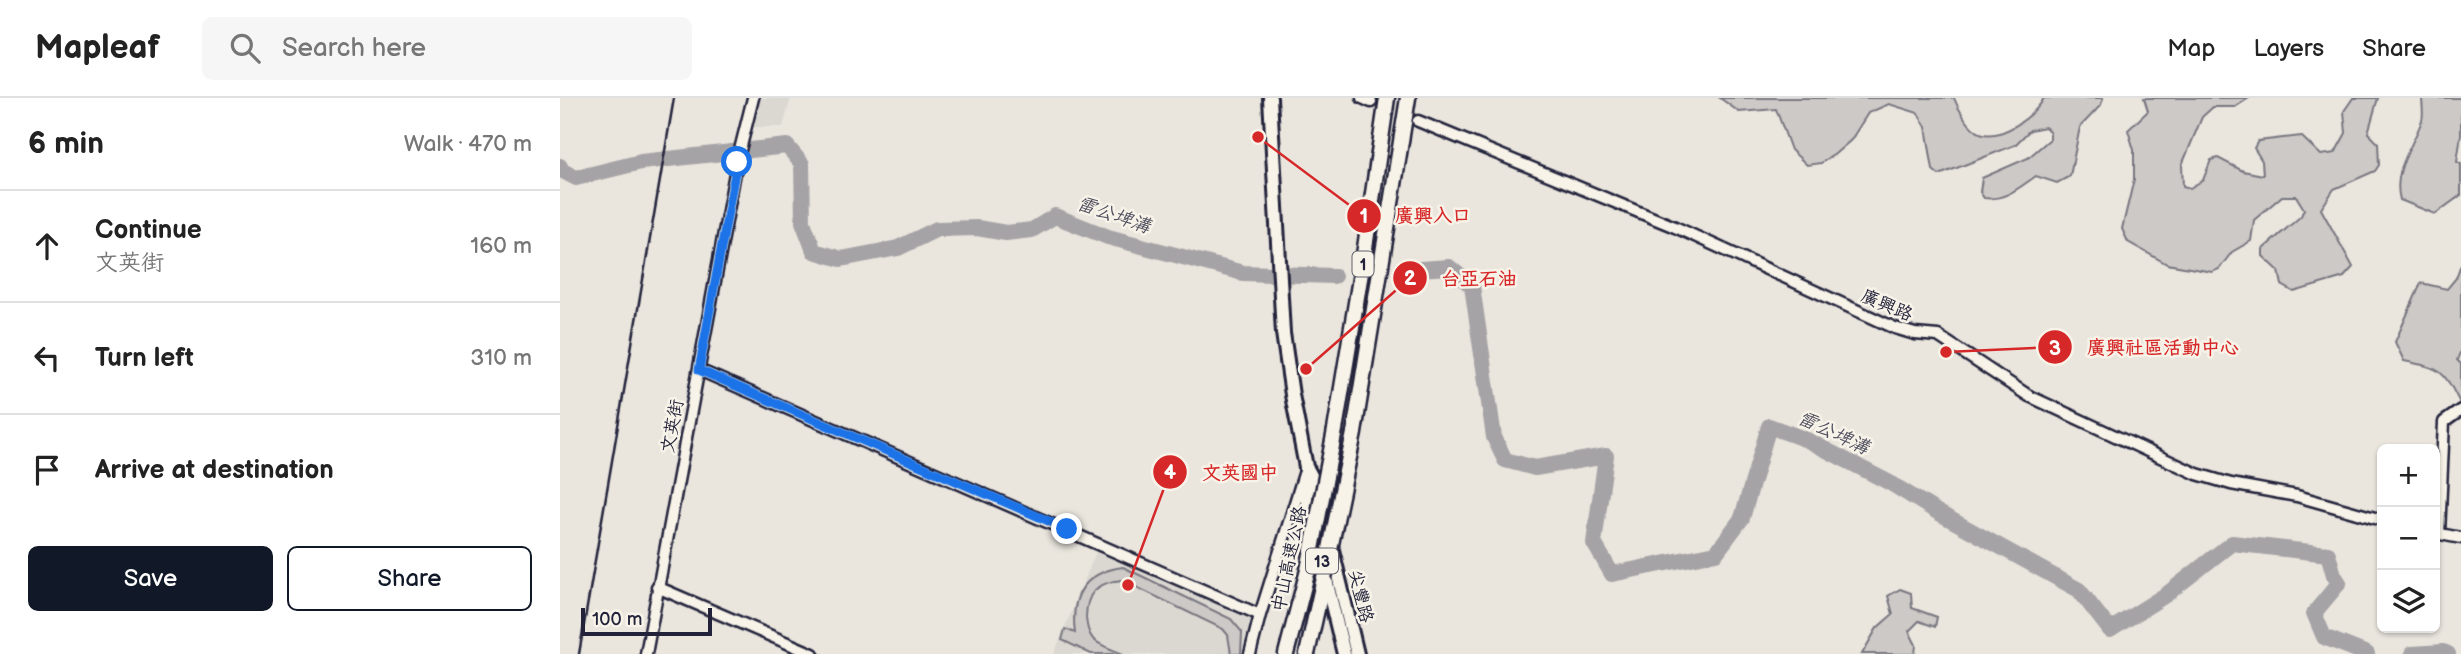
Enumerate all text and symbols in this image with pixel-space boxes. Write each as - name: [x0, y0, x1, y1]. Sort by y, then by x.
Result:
- search box: [202, 17, 692, 80]
- text: Mapleaf: [35, 28, 160, 68]
- icon: search: [226, 29, 264, 67]
- text: Search here: [282, 33, 426, 64]
- text: Map: [2167, 34, 2215, 63]
- text: Layers: [2253, 34, 2324, 63]
- text: Share: [2362, 34, 2426, 63]
- text: 6 min: [28, 126, 104, 162]
- text: Walk · 470 m: [404, 130, 532, 158]
- route start: [721, 146, 752, 177]
- water label: 雷公埤溝: [1074, 192, 1155, 239]
- callout: 廣興入口: [1346, 196, 1485, 236]
- text: 1: [1360, 204, 1368, 229]
- text: 廣興入口: [1395, 205, 1471, 228]
- text: Continue: [95, 215, 202, 246]
- icon: ahead: [28, 227, 66, 265]
- text: 160 m: [470, 232, 532, 260]
- text: 文英街: [95, 249, 164, 277]
- road number: 1: [1352, 252, 1374, 276]
- callout: 台亞石油: [1392, 258, 1531, 298]
- text: 2: [1404, 266, 1417, 291]
- text: 台亞石油: [1441, 268, 1517, 291]
- street label: 廣興路: [1858, 285, 1916, 326]
- callout: 廣興社區活動中心: [2038, 327, 2253, 367]
- text: 3: [2049, 336, 2061, 361]
- text: 廣興社區活動中心: [2087, 337, 2239, 360]
- icon: left: [28, 339, 66, 377]
- text: Turn left: [95, 343, 194, 374]
- text: 310 m: [470, 344, 532, 372]
- street label: 文英街: [657, 398, 688, 455]
- water label: 雷公埤溝: [1794, 407, 1874, 461]
- map controls: [2377, 444, 2440, 633]
- button: +: [2377, 444, 2440, 507]
- icon: arrive: [28, 451, 66, 489]
- callout: 文英國中: [1153, 452, 1292, 492]
- text: Arrive at destination: [95, 455, 334, 486]
- text: 4: [1164, 460, 1177, 485]
- text: 文英國中: [1202, 462, 1278, 485]
- street label: 中山高速公路: [1268, 504, 1311, 614]
- button: −: [2377, 507, 2440, 570]
- route end: [1051, 513, 1082, 544]
- button: Save: [28, 546, 273, 611]
- button: Share: [287, 546, 532, 611]
- road number: 13: [1306, 548, 1338, 574]
- street label: 尖豐路: [1344, 567, 1377, 625]
- button: layers: [2377, 570, 2440, 633]
- scale bar: [581, 605, 712, 637]
- text: 100 m: [592, 608, 643, 631]

